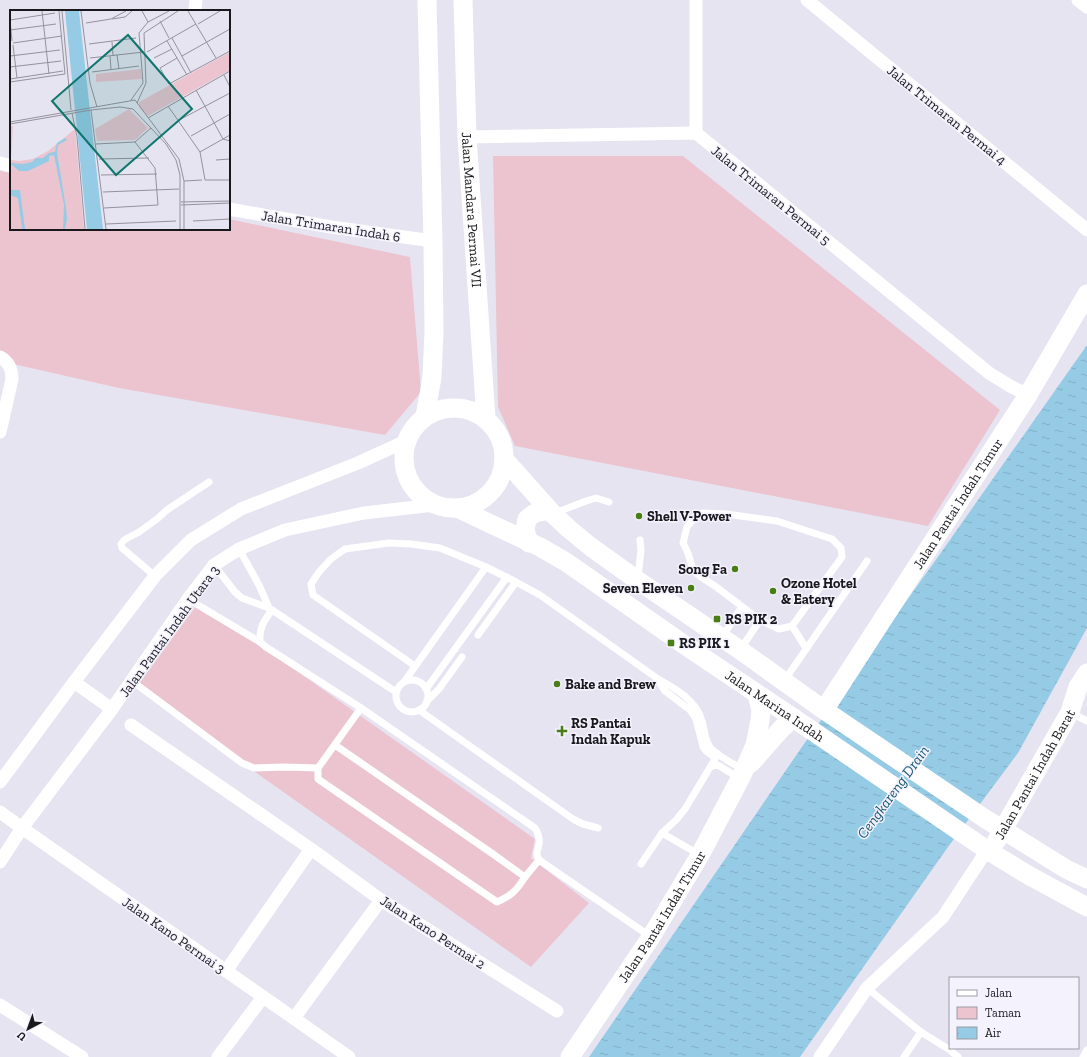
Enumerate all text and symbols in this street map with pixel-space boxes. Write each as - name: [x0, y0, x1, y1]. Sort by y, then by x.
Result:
- inset map: [10, 10, 230, 230]
- street label: Jalan Trimaran Permai 4: [883, 62, 1010, 169]
- street label: Jalan Mandara Permai VII: [458, 132, 485, 288]
- street label: Jalan Trimaran Permai 5: [708, 142, 834, 249]
- street label: Jalan Trimaran Indah 6: [260, 207, 402, 246]
- street label: Jalan Pantai Indah Timur: [910, 435, 1007, 572]
- place label: Shell V-Power: [647, 508, 731, 525]
- marker: Shell V-Power: [634, 511, 644, 521]
- place label: Song Fa: [678, 561, 727, 578]
- street label: Jalan Pantai Indah Utara 3: [116, 562, 223, 700]
- marker: Song Fa: [730, 564, 740, 574]
- place label: Ozone Hotel & Eatery: [781, 575, 857, 608]
- place label: Seven Eleven: [603, 580, 684, 597]
- marker: Seven Eleven: [686, 583, 696, 593]
- marker: Ozone Hotel & Eatery: [768, 586, 778, 596]
- place label: RS PIK 2: [725, 611, 778, 628]
- marker: RS PIK 2: [712, 614, 722, 624]
- place label: RS PIK 1: [679, 635, 730, 652]
- marker: RS PIK 1: [666, 638, 676, 648]
- street label: Jalan Marina Indah: [722, 667, 828, 746]
- place label: Bake and Brew: [565, 676, 656, 693]
- marker: Bake and Brew: [552, 679, 562, 689]
- street label: Jalan Pantai Indah Barat: [991, 705, 1079, 842]
- place label: RS Pantai Indah Kapuk: [571, 715, 651, 748]
- marker: RS Pantai Indah Kapuk: [556, 725, 568, 737]
- water label: Cengkareng Drain: [853, 742, 933, 842]
- street label: Jalan Pantai Indah Timur: [615, 848, 710, 986]
- street label: Jalan Kano Permai 2: [377, 892, 488, 973]
- street label: Jalan Kano Permai 3: [119, 894, 229, 977]
- legend: [949, 977, 1079, 1049]
- text: Jalan: [985, 986, 1012, 1000]
- text: Taman: [985, 1006, 1021, 1020]
- north arrow: [8, 1009, 48, 1049]
- text: Air: [985, 1026, 1001, 1040]
- text: U: [14, 1029, 29, 1044]

